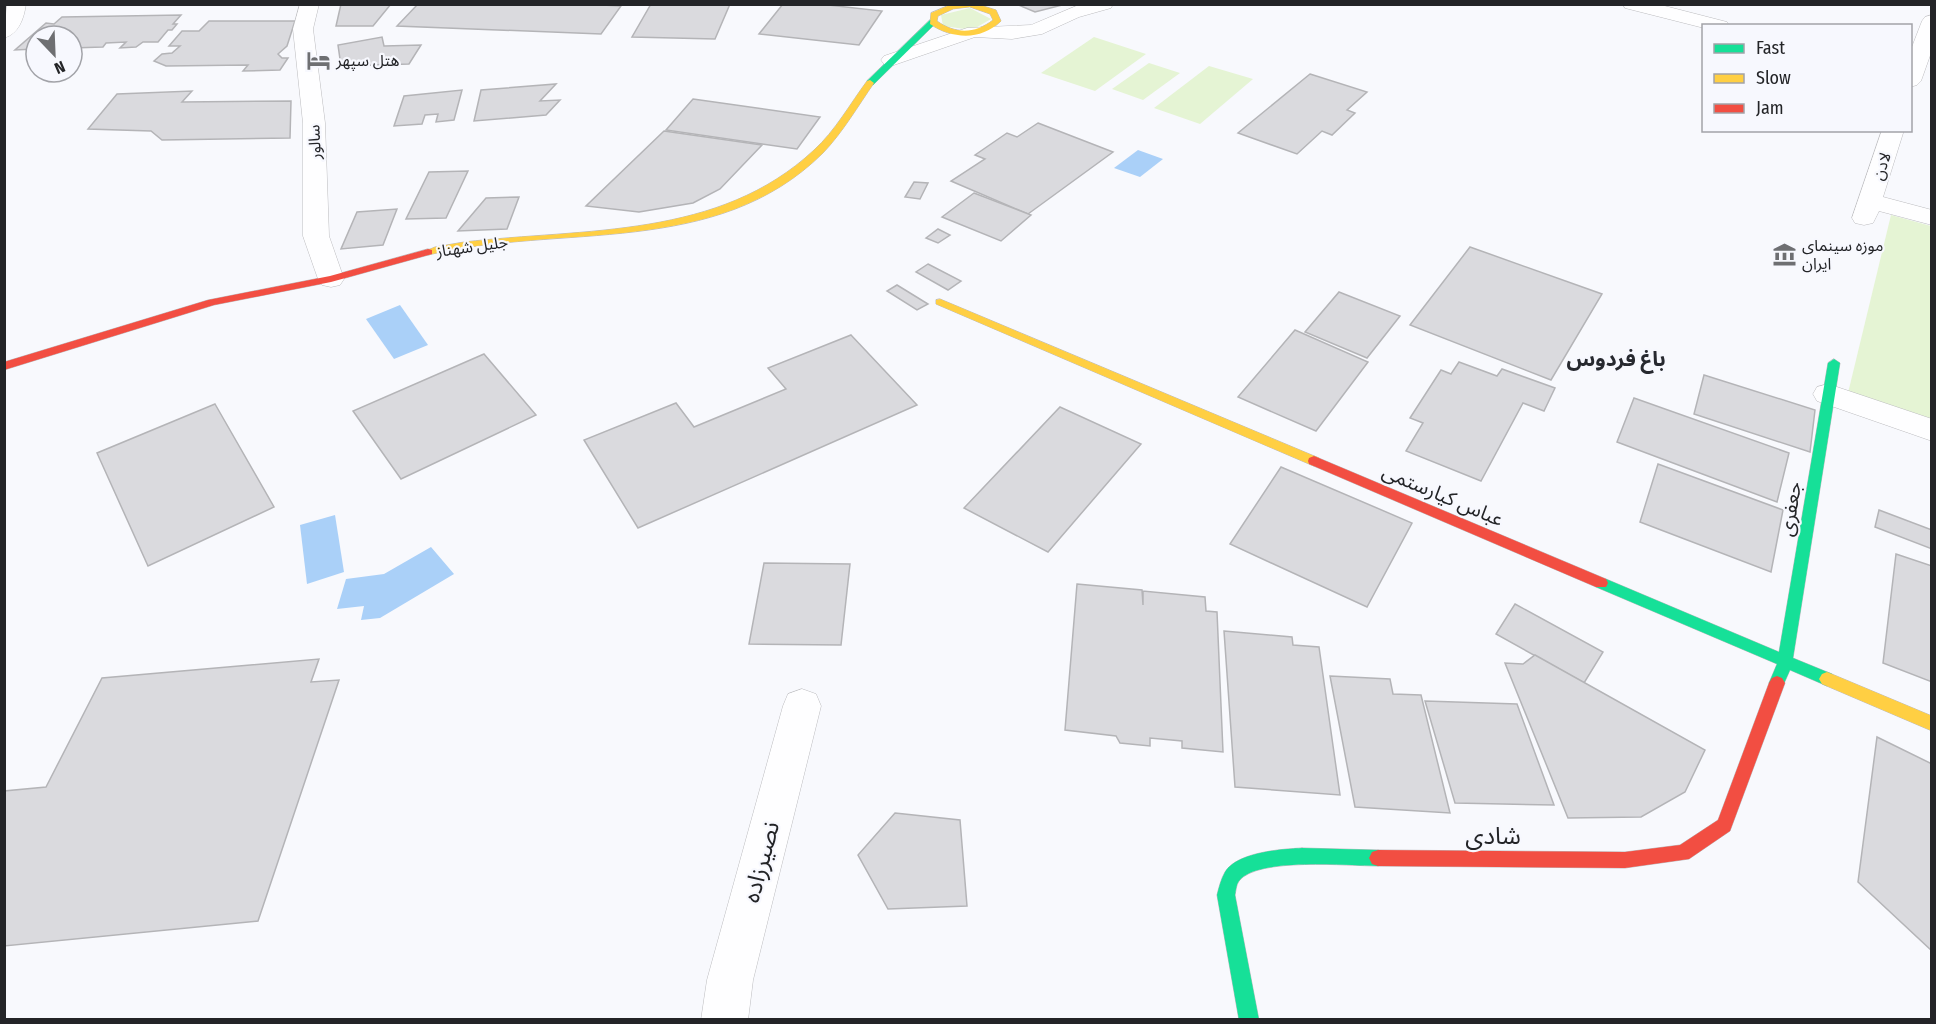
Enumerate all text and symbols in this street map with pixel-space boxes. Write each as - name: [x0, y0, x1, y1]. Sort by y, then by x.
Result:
- north arrow: [24, 24, 84, 84]
- legend: [1702, 24, 1912, 132]
- text: Fast: [1756, 37, 1785, 59]
- hotel icon: هتل سپهر: [305, 47, 331, 73]
- place label: هتل سپهر: [335, 51, 400, 71]
- text: N: [52, 57, 68, 78]
- text: Slow: [1756, 67, 1791, 89]
- text: Jam: [1756, 97, 1784, 119]
- street label: سالور: [304, 124, 325, 161]
- street label: لادن: [1868, 150, 1895, 182]
- street label: جلیل شهناز: [434, 232, 509, 261]
- place label: موزه سینمای ایران: [1802, 236, 1884, 273]
- museum icon: موزه سینمای ایران: [1771, 241, 1797, 267]
- district label: باغ فردوس: [1566, 346, 1666, 374]
- street label: عباس کیارستمی: [1379, 459, 1507, 531]
- street label: جعفری: [1774, 480, 1806, 538]
- street label: نصیرزاده: [737, 818, 785, 906]
- street label: شادی: [1465, 822, 1521, 850]

